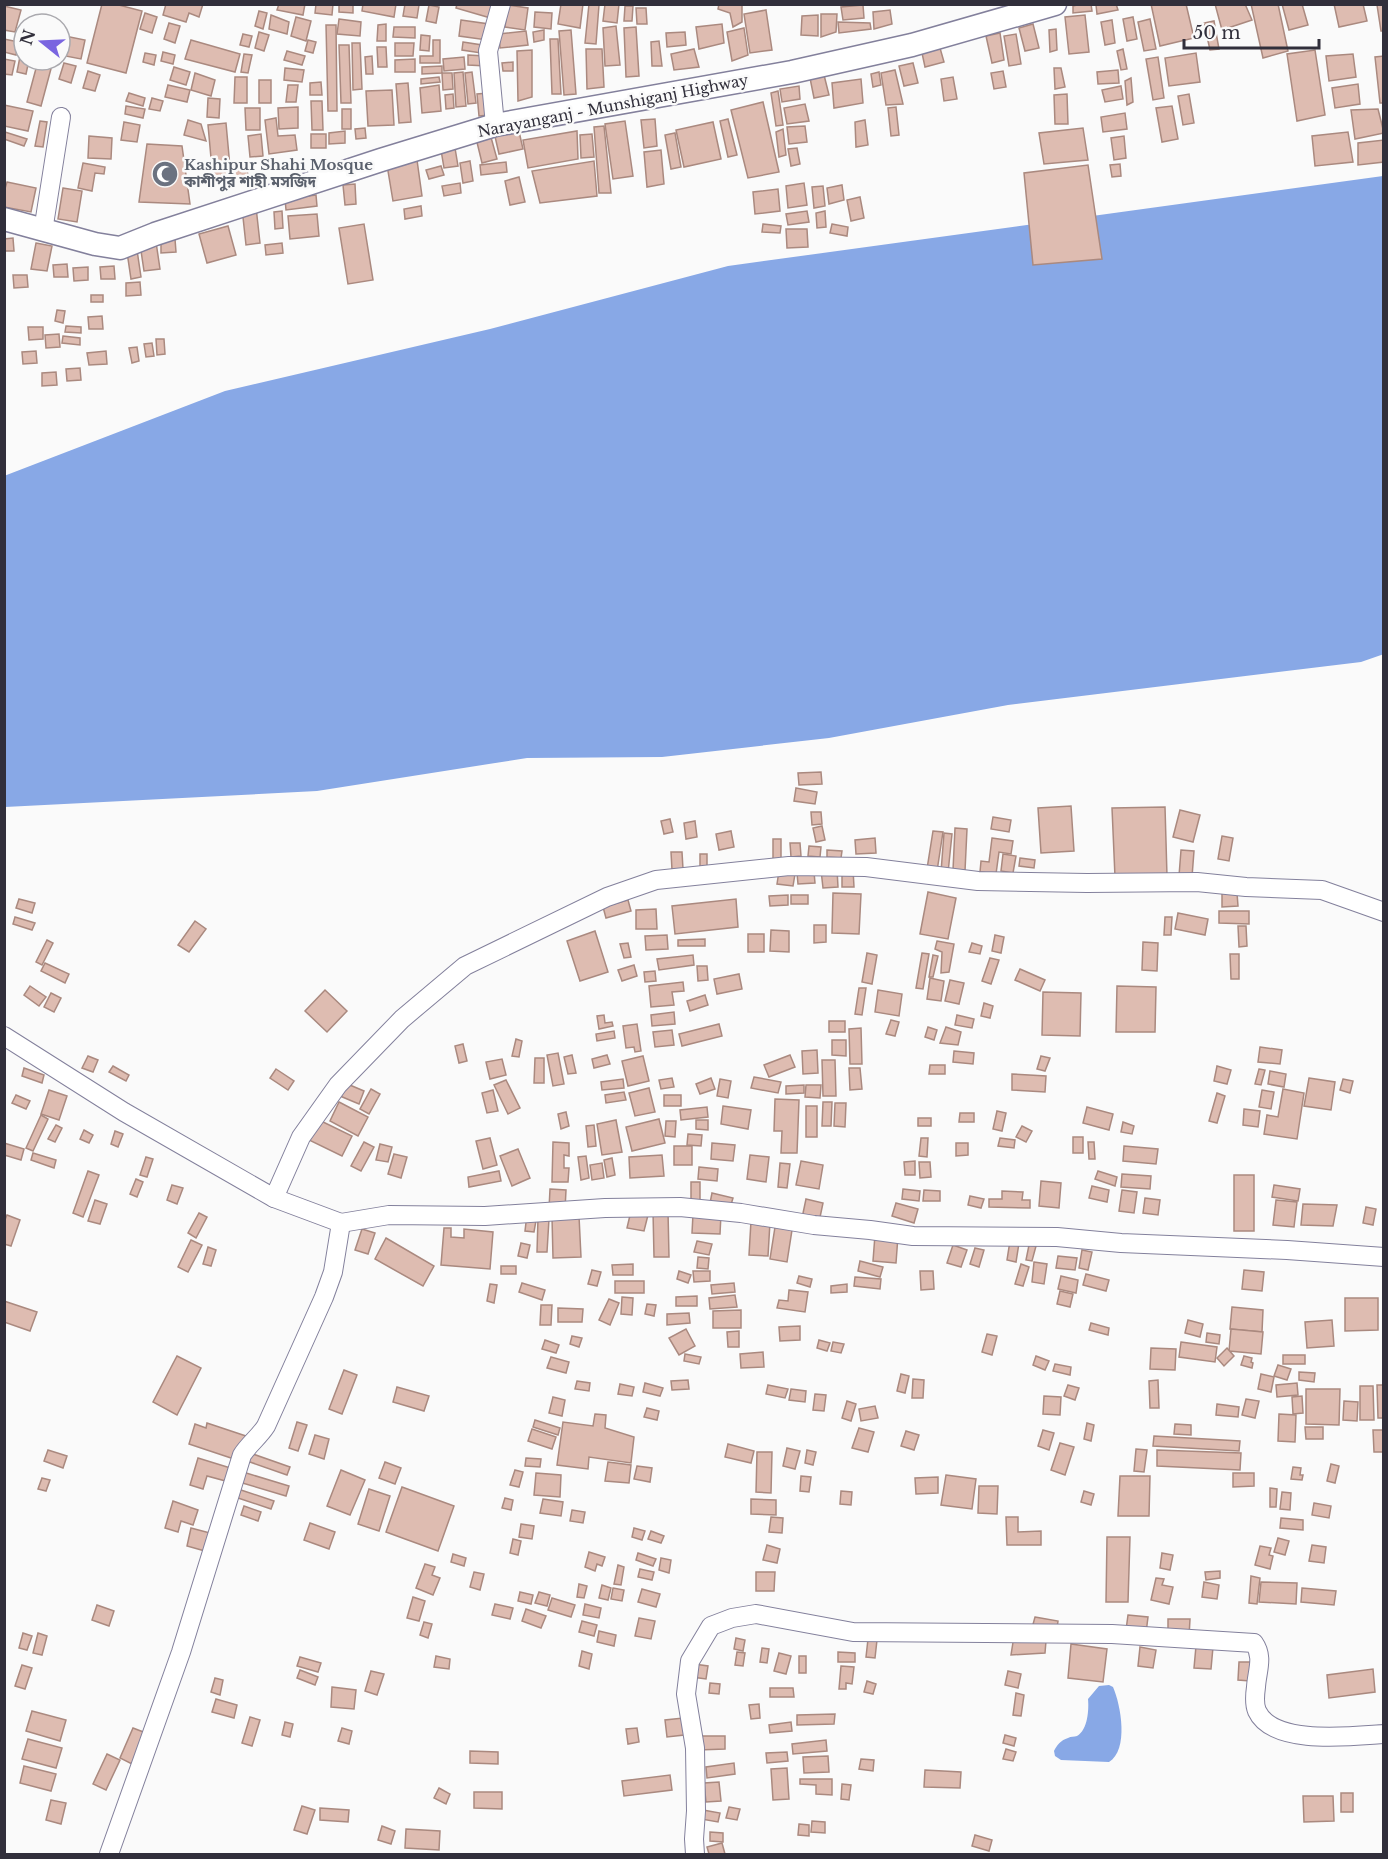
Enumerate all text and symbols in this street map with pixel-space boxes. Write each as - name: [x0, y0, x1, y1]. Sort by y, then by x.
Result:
- north arrow: [12, 12, 72, 72]
- scale bar: [1184, 12, 1319, 50]
- text: 50 m: [1193, 22, 1241, 44]
- text: N: [16, 27, 40, 48]
- street label: Narayanganj - Munshiganj Highway: [476, 70, 750, 141]
- place label: Kashipur Shahi Mosque কাশীপুর শাহী মসজিদ: [183, 155, 373, 192]
- mosque icon: Kashipur Shahi Mosque কাশীপুর শাহী মসজিদ: [150, 159, 180, 189]

